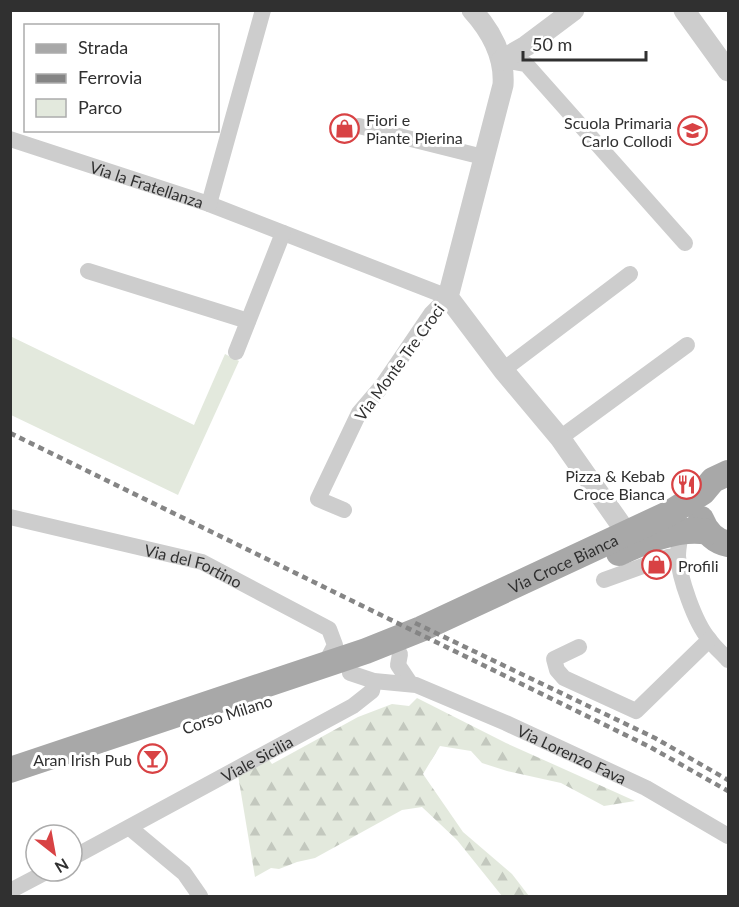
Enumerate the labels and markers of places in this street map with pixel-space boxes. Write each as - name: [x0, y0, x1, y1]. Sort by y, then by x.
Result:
- place label: Fiori e Piante Pierina: [366, 110, 463, 147]
- shop icon: Fiori e Piante Pierina: [329, 112, 361, 144]
- place label: Scuola Primaria Carlo Collodi: [564, 113, 672, 150]
- school or university icon: Scuola Primaria Carlo Collodi: [677, 115, 709, 147]
- place label: Pizza & Kebab Croce Bianca: [565, 466, 665, 503]
- restaurant icon: Pizza & Kebab Croce Bianca: [670, 468, 702, 500]
- shop icon: Profili: [641, 549, 673, 581]
- place label: Profili: [678, 556, 719, 575]
- bar icon: Aran Irish Pub: [137, 743, 169, 775]
- place label: Aran Irish Pub: [33, 750, 132, 769]

